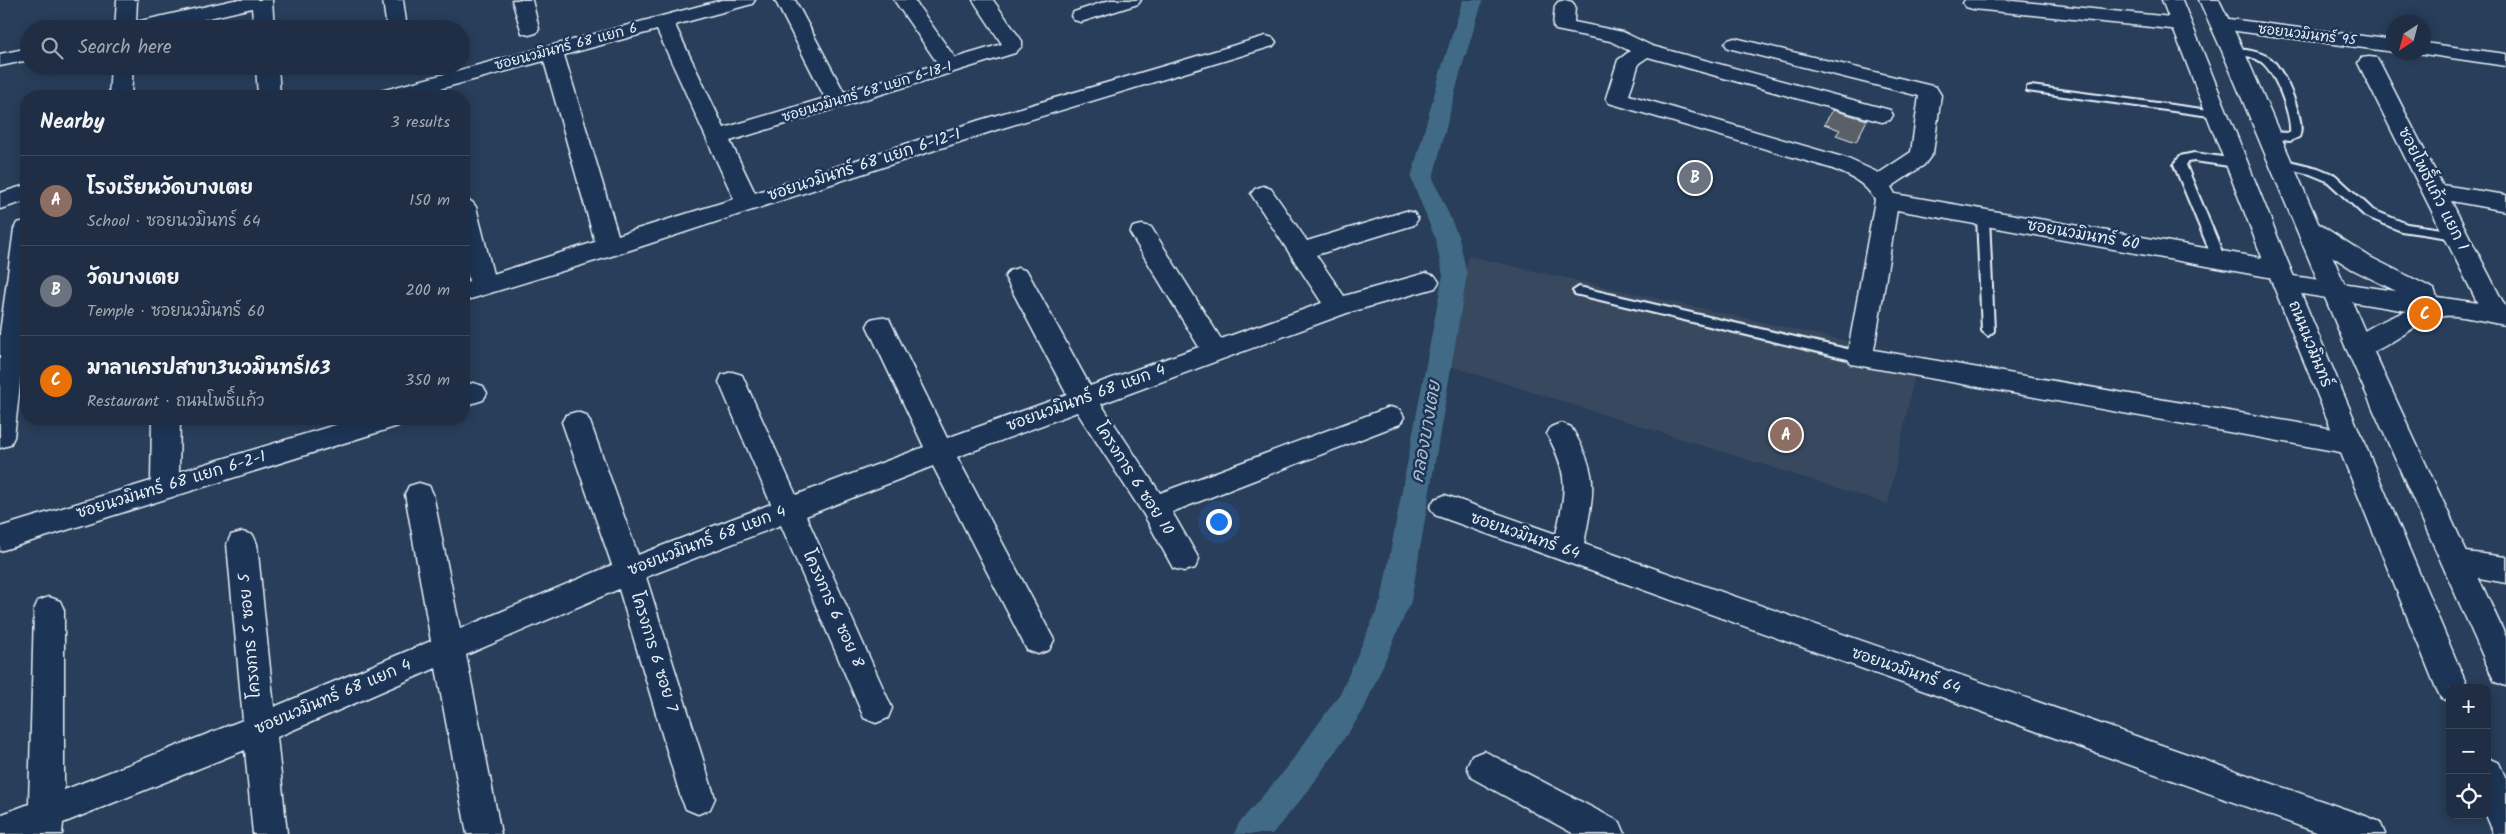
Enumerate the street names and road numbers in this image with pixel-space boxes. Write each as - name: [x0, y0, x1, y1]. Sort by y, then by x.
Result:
- street label: ซอยนวมินทร์ 68 แยก 6: [492, 17, 640, 77]
- street label: ซอยนวมินทร์ 95: [2257, 18, 2359, 52]
- street label: ซอยนวมินทร์ 68 แยก 6-18-1: [779, 56, 955, 128]
- street label: ซอยโพธิ์แก้ว แยก 1: [2391, 121, 2479, 255]
- street label: ซอยนวมินทร์ 68 แยก 6-12-1: [764, 122, 964, 208]
- street label: ซอยนวมินทร์ 60: [2025, 213, 2141, 257]
- street label: ถนนนวมินทร์: [2281, 297, 2339, 392]
- street label: ซอยนวมินทร์ 68 แยก 4: [1003, 357, 1169, 438]
- street label: โครงการ 6 ซอย 10: [1088, 418, 1180, 540]
- street label: ซอยนวมินทร์ 68 แยก 6-2-1: [73, 444, 269, 526]
- street label: ซอยนวมินทร์ 68 แยก 4: [624, 499, 790, 583]
- street label: ซอยนวมินทร์ 64: [1467, 506, 1583, 566]
- street label: โครงการ 6 ซอย 8: [796, 546, 870, 672]
- street label: โครงการ 5 ซอย 5: [232, 571, 268, 699]
- street label: โครงการ 6 ซอย 7: [624, 589, 684, 716]
- street label: ซอยนวมินทร์ 64: [1848, 641, 1964, 701]
- street label: ซอยนวมินทร์ 68 แยก 4: [251, 653, 415, 741]

